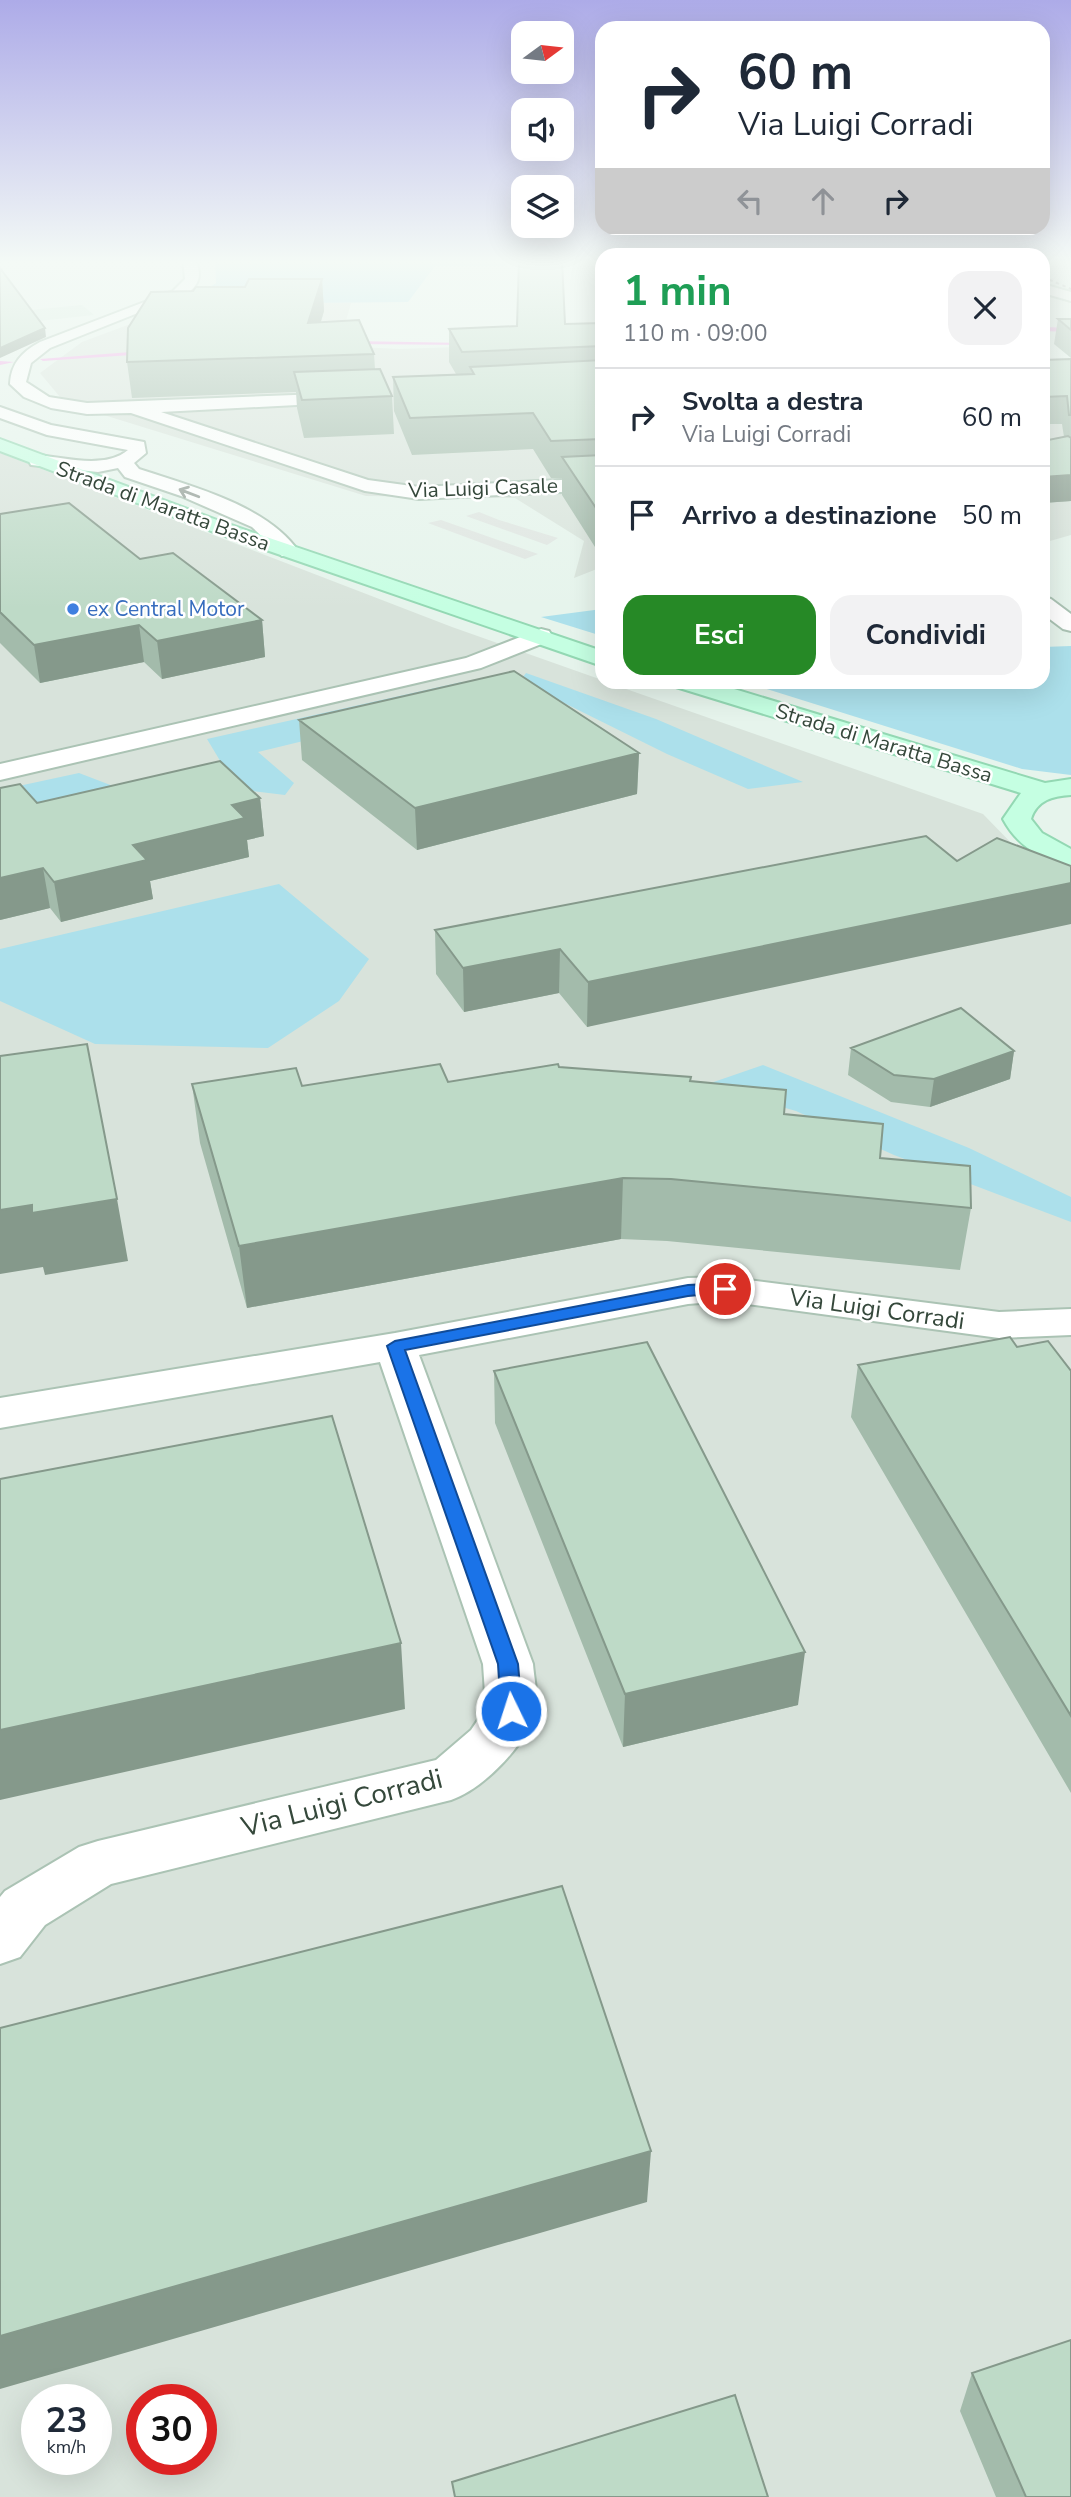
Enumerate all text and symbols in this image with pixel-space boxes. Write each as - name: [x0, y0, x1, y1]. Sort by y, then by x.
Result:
- north arrow: [511, 21, 574, 84]
- map controls: [511, 21, 574, 238]
- text: 60 m: [738, 39, 853, 106]
- icon: right: [623, 49, 714, 140]
- button: sound: [511, 98, 574, 161]
- text: Via Luigi Corradi: [738, 103, 974, 146]
- button: layers: [511, 175, 574, 238]
- icon: left: [731, 182, 769, 220]
- icon: ahead: [804, 182, 842, 220]
- icon: right: [877, 182, 915, 220]
- text: 1 min: [623, 263, 732, 320]
- button: close: [948, 271, 1022, 345]
- text: 110 m · 09:00: [623, 318, 768, 349]
- text: Svolta a destra: [682, 384, 864, 419]
- icon: right: [623, 398, 661, 436]
- text: 60 m: [962, 400, 1022, 435]
- text: Via Luigi Corradi: [682, 419, 851, 450]
- street label: Strada di Maratta Bassa: [52, 454, 274, 558]
- street label: Via Luigi Casale: [407, 471, 558, 505]
- one-way arrow: [179, 486, 201, 499]
- icon: arrive: [623, 496, 661, 534]
- text: Arrivo a destinazione: [682, 498, 937, 533]
- text: 50 m: [962, 498, 1022, 533]
- place label: ex Central Motor: [87, 595, 245, 623]
- button: Esci: [623, 595, 816, 675]
- button: Condividi: [830, 595, 1022, 675]
- marker: ex Central Motor: [65, 601, 81, 617]
- street label: Strada di Maratta Bassa: [772, 697, 996, 789]
- pin: [695, 1259, 755, 1319]
- icon: arrive: [706, 1270, 744, 1308]
- street label: Via Luigi Corradi: [786, 1281, 967, 1337]
- position arrow: [474, 1674, 548, 1748]
- street label: Via Luigi Corradi: [236, 1760, 447, 1847]
- speed limit sign: 30: [126, 2384, 217, 2475]
- text: 23: [45, 2397, 88, 2444]
- text: km/h: [47, 2435, 86, 2459]

